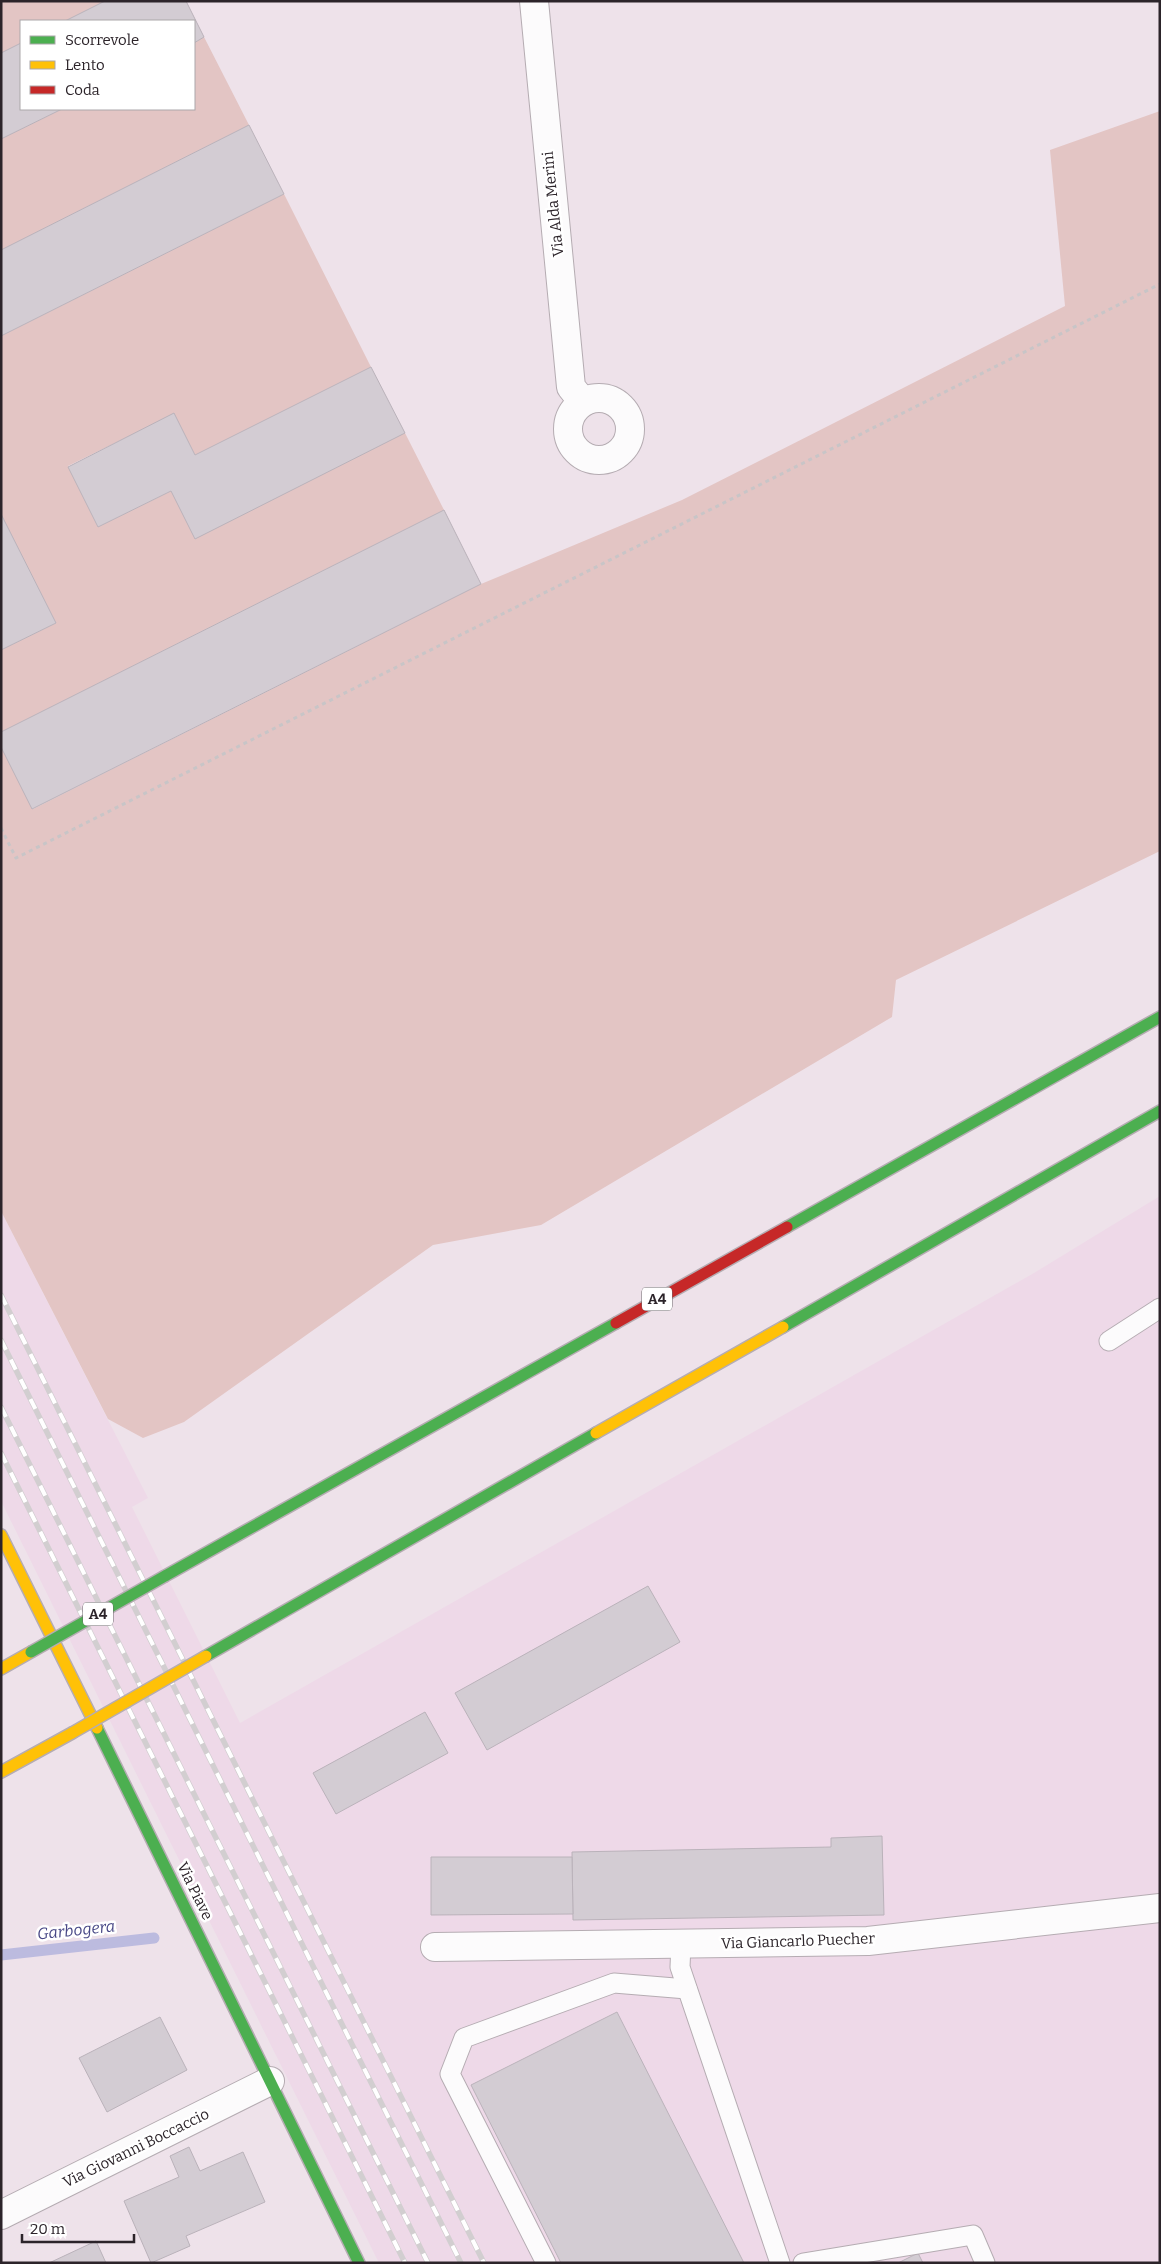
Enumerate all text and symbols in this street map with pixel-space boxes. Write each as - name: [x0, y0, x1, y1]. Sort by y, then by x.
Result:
- legend: [20, 20, 195, 110]
- text: Scorrevole: [65, 31, 139, 49]
- text: Lento: [65, 56, 105, 74]
- text: Coda: [65, 81, 100, 99]
- street label: Via Alda Merini: [538, 150, 567, 258]
- road number: A4: [642, 1288, 672, 1310]
- road number: A4: [83, 1602, 113, 1626]
- street label: Via Piave: [173, 1859, 217, 1923]
- water label: Garbogera: [36, 1916, 116, 1944]
- street label: Via Giancarlo Puecher: [721, 1929, 876, 1953]
- street label: Via Giovanni Boccaccio: [60, 2105, 212, 2191]
- scale bar: [22, 2212, 135, 2244]
- text: 20 m: [30, 2220, 66, 2238]

